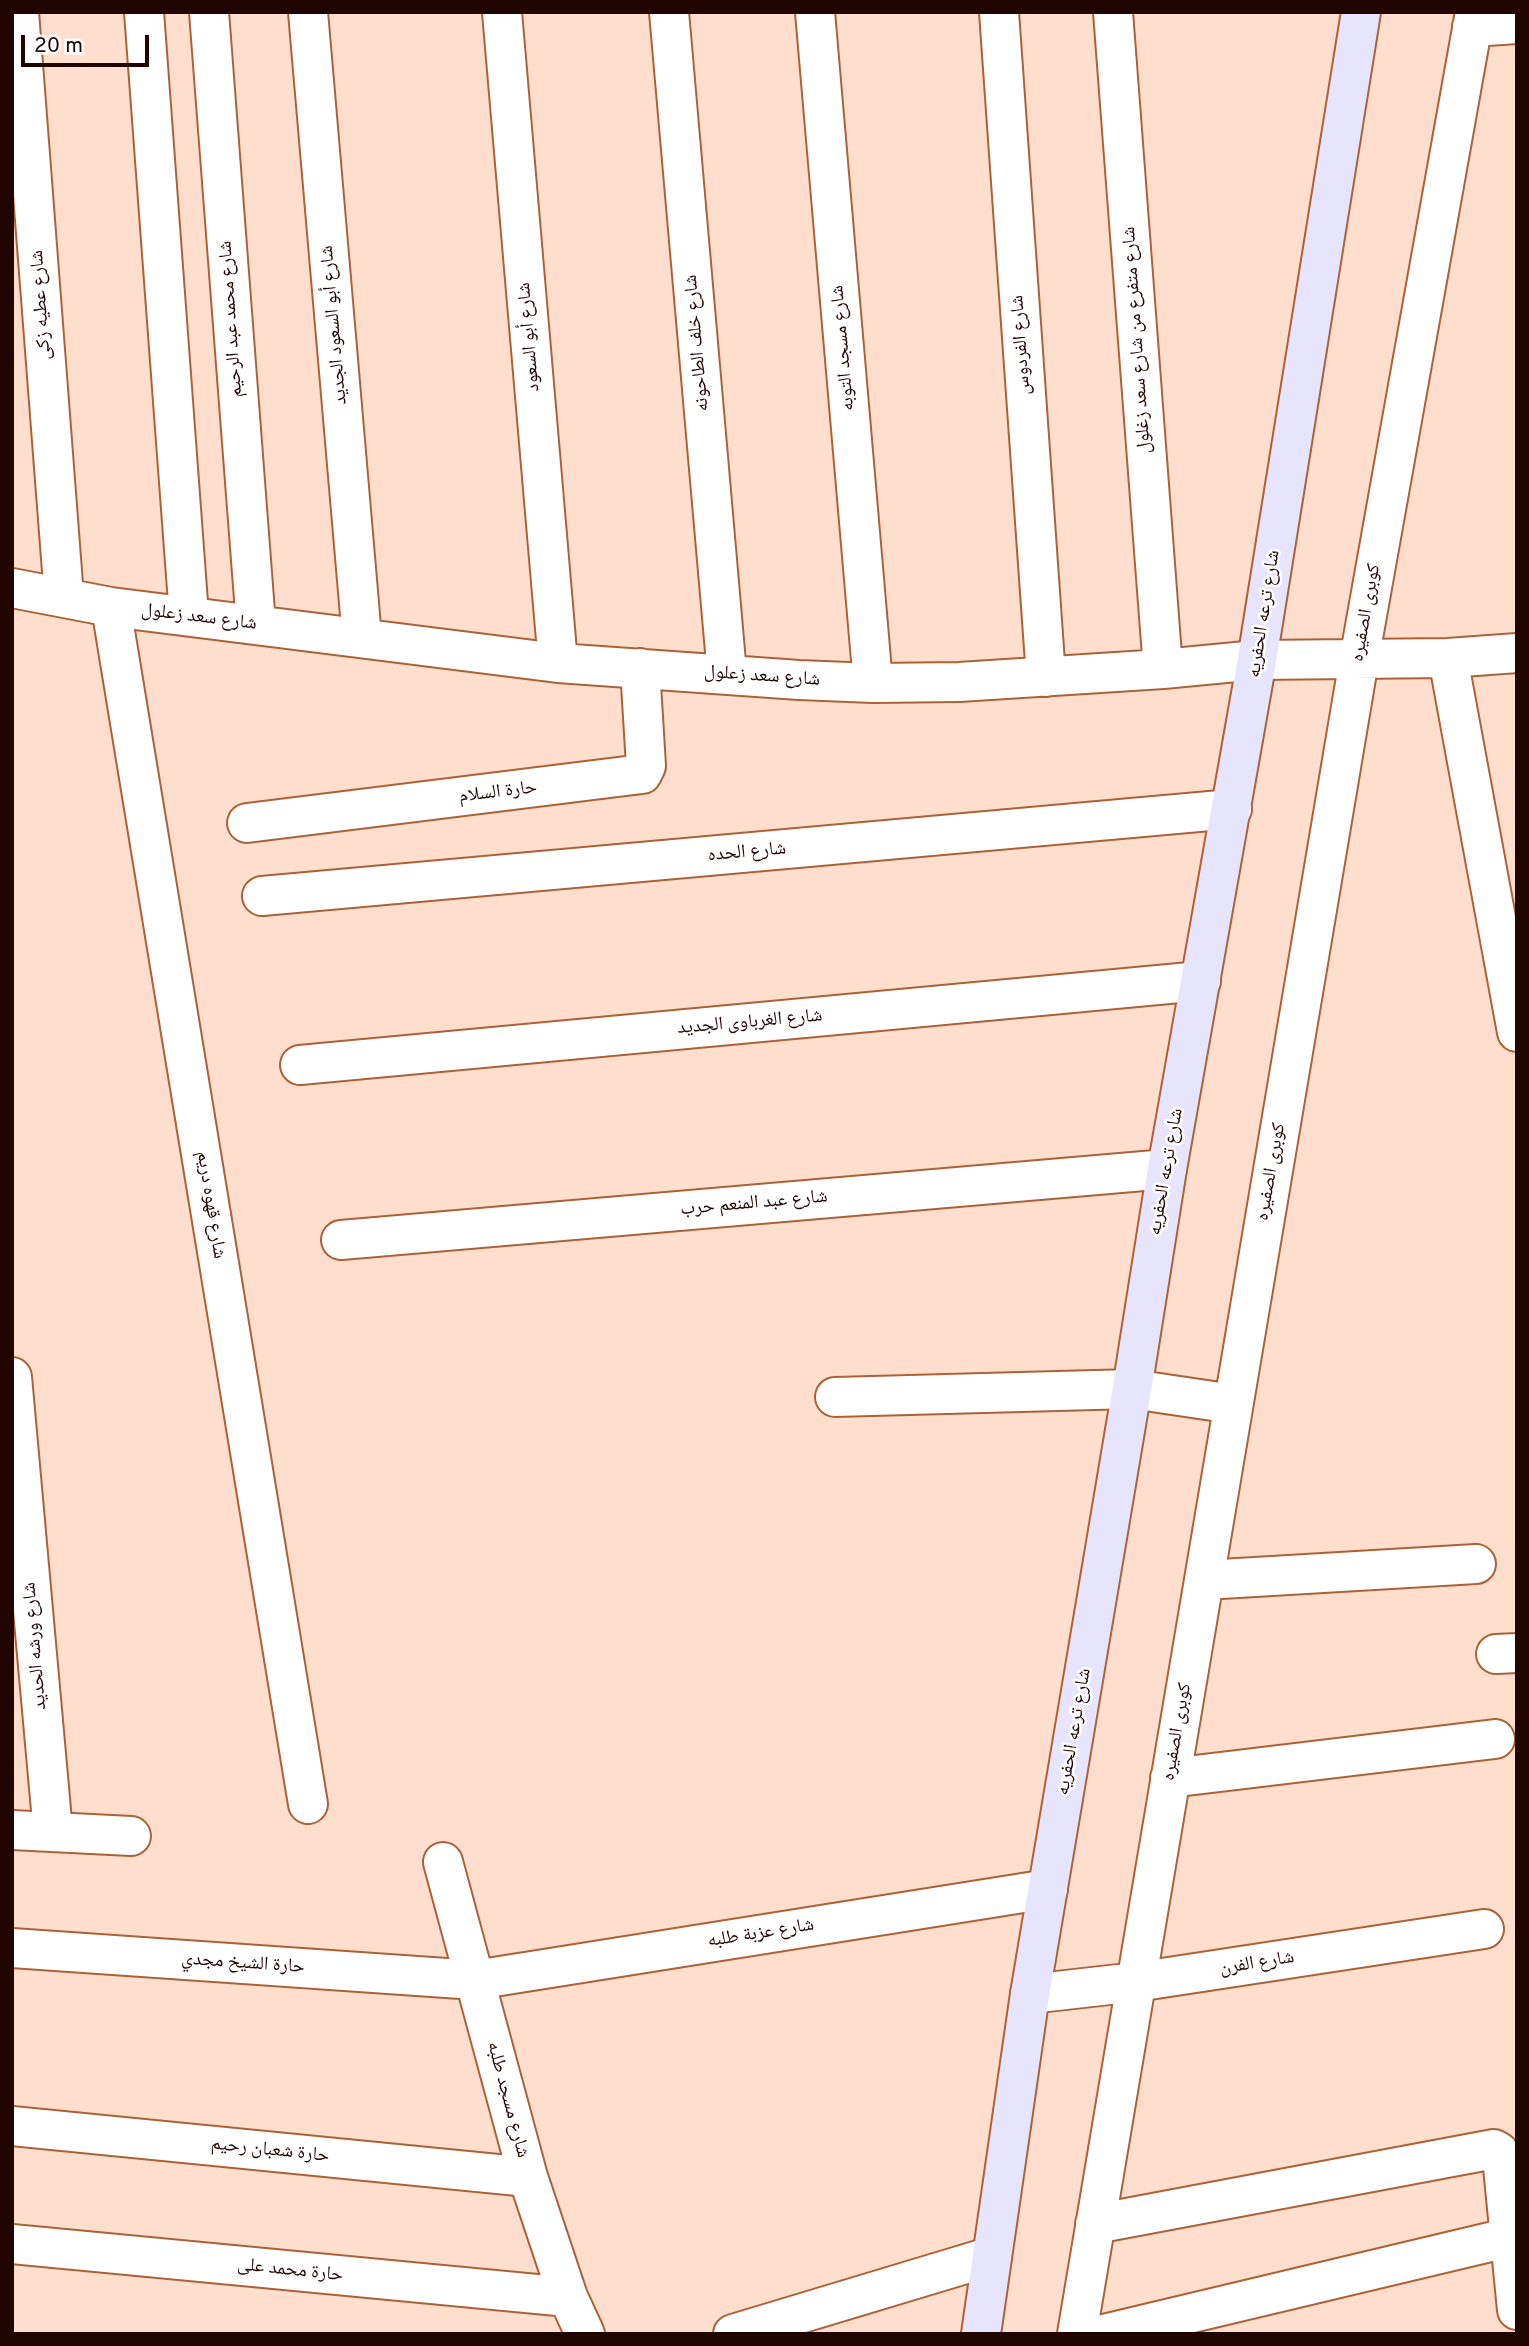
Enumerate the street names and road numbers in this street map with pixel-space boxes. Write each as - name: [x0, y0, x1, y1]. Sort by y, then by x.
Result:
- street label: شارع متفرع من شارع سعد زغلول: [1119, 226, 1157, 454]
- street label: شارع محمد عبد الرحيم: [215, 240, 249, 398]
- street label: شارع أبو السعود الجديد: [317, 244, 353, 406]
- street label: شارع عطيه زكى: [27, 249, 57, 361]
- street label: شارع خلف الطاحونه: [681, 274, 715, 412]
- street label: شارع أبو السعود: [514, 281, 546, 393]
- street label: شارع مسجد التوبه: [827, 284, 861, 412]
- street label: شارع الفردوس: [1007, 294, 1037, 396]
- street label: شارع ترعه الحفريه: [1244, 549, 1286, 679]
- street label: كوبرى الصفيره: [1347, 562, 1387, 664]
- street label: شارع سعد زعلول: [140, 600, 258, 636]
- street label: شارع سعد زعلول: [703, 662, 821, 692]
- street label: حارة السلام: [458, 777, 538, 809]
- street label: شارع الحده: [707, 838, 787, 868]
- street label: شارع الغرباوى الجديد: [677, 1005, 823, 1041]
- street label: شارع ترعه الحفريه: [1145, 1107, 1189, 1237]
- street label: كوبرى الصفيره: [1252, 1121, 1292, 1223]
- street label: شارع قهوه دريم: [190, 1150, 230, 1260]
- street label: شارع عبد المنعم حرب: [679, 1186, 829, 1222]
- street label: شارع ورشه الحديد: [19, 1581, 53, 1711]
- street label: شارع ترعه الحفريه: [1053, 1667, 1097, 1797]
- street label: كوبرى الصفيره: [1158, 1681, 1198, 1783]
- street label: شارع عزبة طلبه: [706, 1914, 816, 1954]
- street label: شارع الفرن: [1218, 1947, 1296, 1981]
- street label: حارة الشيخ مجدي: [181, 1948, 305, 1980]
- street label: شارع مسجد طلبه: [481, 2039, 533, 2161]
- street label: حارة شعبان رحيم: [210, 2133, 330, 2169]
- street label: حارة محمد على: [236, 2254, 344, 2288]

